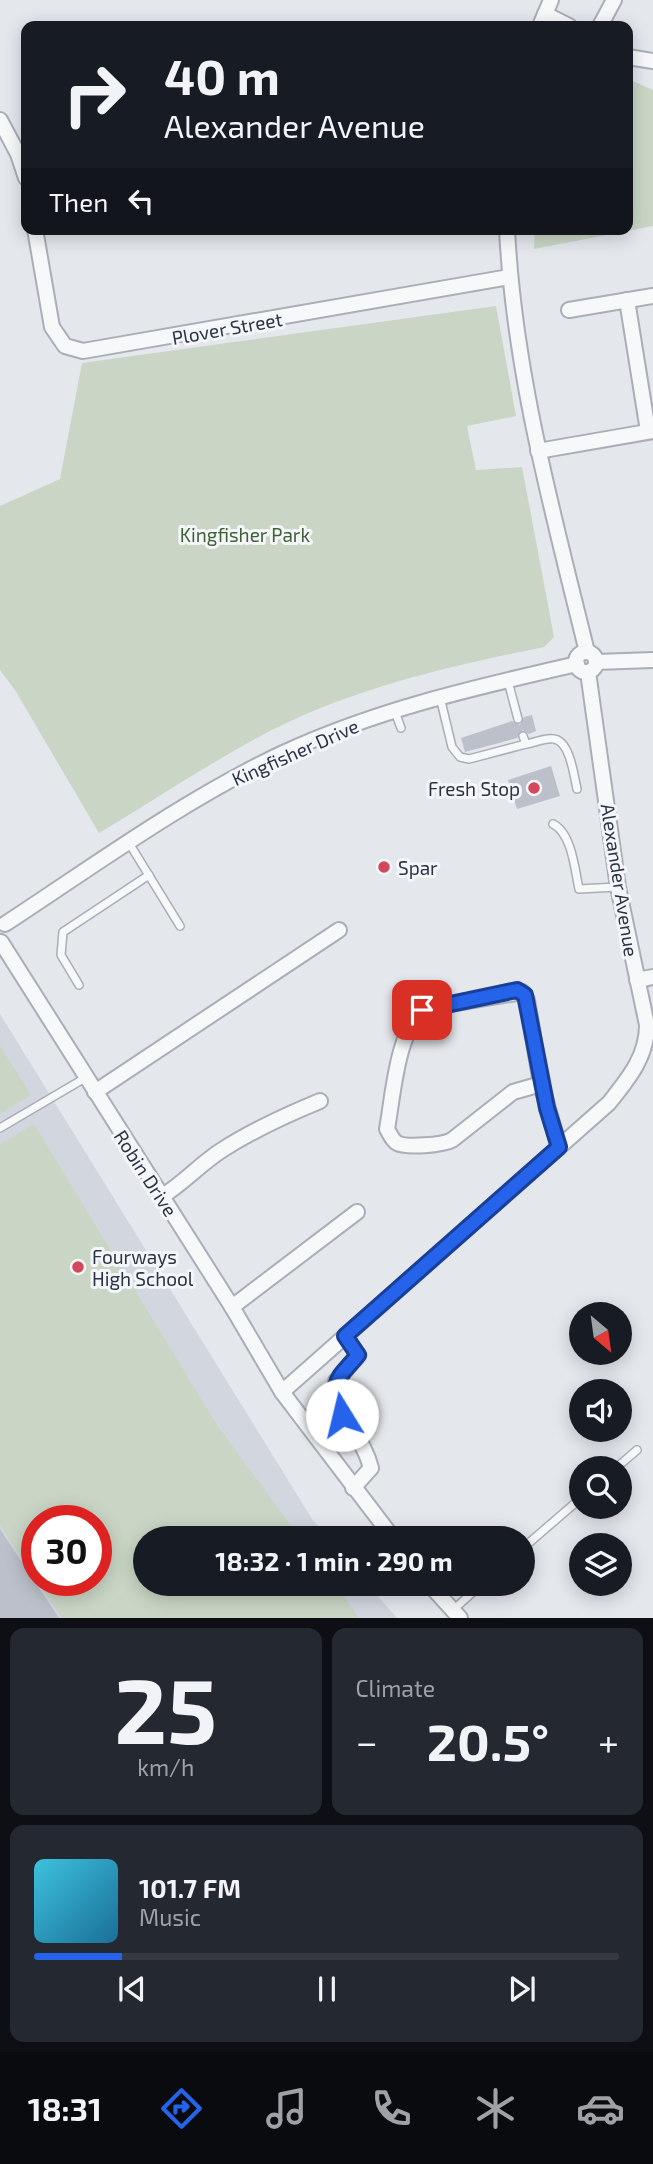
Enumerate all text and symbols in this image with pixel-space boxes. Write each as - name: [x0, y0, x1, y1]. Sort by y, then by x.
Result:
- text: 40 m: [164, 46, 280, 105]
- icon: right: [49, 49, 140, 140]
- text: Alexander Avenue: [164, 106, 425, 144]
- icon: left: [122, 182, 160, 220]
- text: Then: [49, 186, 108, 217]
- street label: Plover Street: [170, 307, 284, 349]
- park label: Kingfisher Park: [180, 523, 310, 546]
- street label: Kingfisher Drive: [228, 714, 362, 790]
- place label: Fresh Stop: [428, 777, 520, 800]
- marker: Fresh Stop: [526, 780, 542, 796]
- street label: Alexander Avenue: [597, 802, 643, 958]
- place label: Spar: [398, 856, 438, 879]
- marker: Spar: [376, 859, 392, 875]
- pin: [392, 980, 452, 1040]
- icon: arrive: [403, 991, 441, 1029]
- street label: Robin Drive: [110, 1125, 182, 1221]
- place label: Fourways High School: [92, 1245, 194, 1290]
- marker: Fourways High School: [70, 1259, 86, 1275]
- north arrow: [569, 1302, 632, 1365]
- map controls: [569, 1302, 632, 1596]
- position arrow: [305, 1378, 379, 1452]
- button: sound: [569, 1379, 632, 1442]
- button: search: [569, 1456, 632, 1519]
- speed limit sign: 30: [21, 1505, 112, 1596]
- button: layers: [569, 1533, 632, 1596]
- text: 18:32 · 1 min · 290 m: [215, 1545, 453, 1576]
- text: 25: [114, 1653, 217, 1762]
- text: Climate: [356, 1674, 435, 1702]
- text: 20.5°: [427, 1709, 549, 1771]
- text: −: [356, 1718, 378, 1764]
- text: +: [598, 1718, 619, 1764]
- text: km/h: [137, 1753, 194, 1781]
- text: 101.7 FM: [139, 1872, 241, 1903]
- text: Music: [139, 1903, 201, 1931]
- icon: previous: [113, 1970, 151, 2008]
- icon: pause: [308, 1970, 346, 2008]
- icon: next: [503, 1970, 541, 2008]
- icon: directions: [157, 2084, 206, 2133]
- icon: music: [262, 2084, 311, 2133]
- icon: phone: [367, 2084, 416, 2133]
- icon: climate: [471, 2084, 520, 2133]
- icon: car: [576, 2084, 625, 2133]
- text: 18:31: [28, 2089, 102, 2127]

